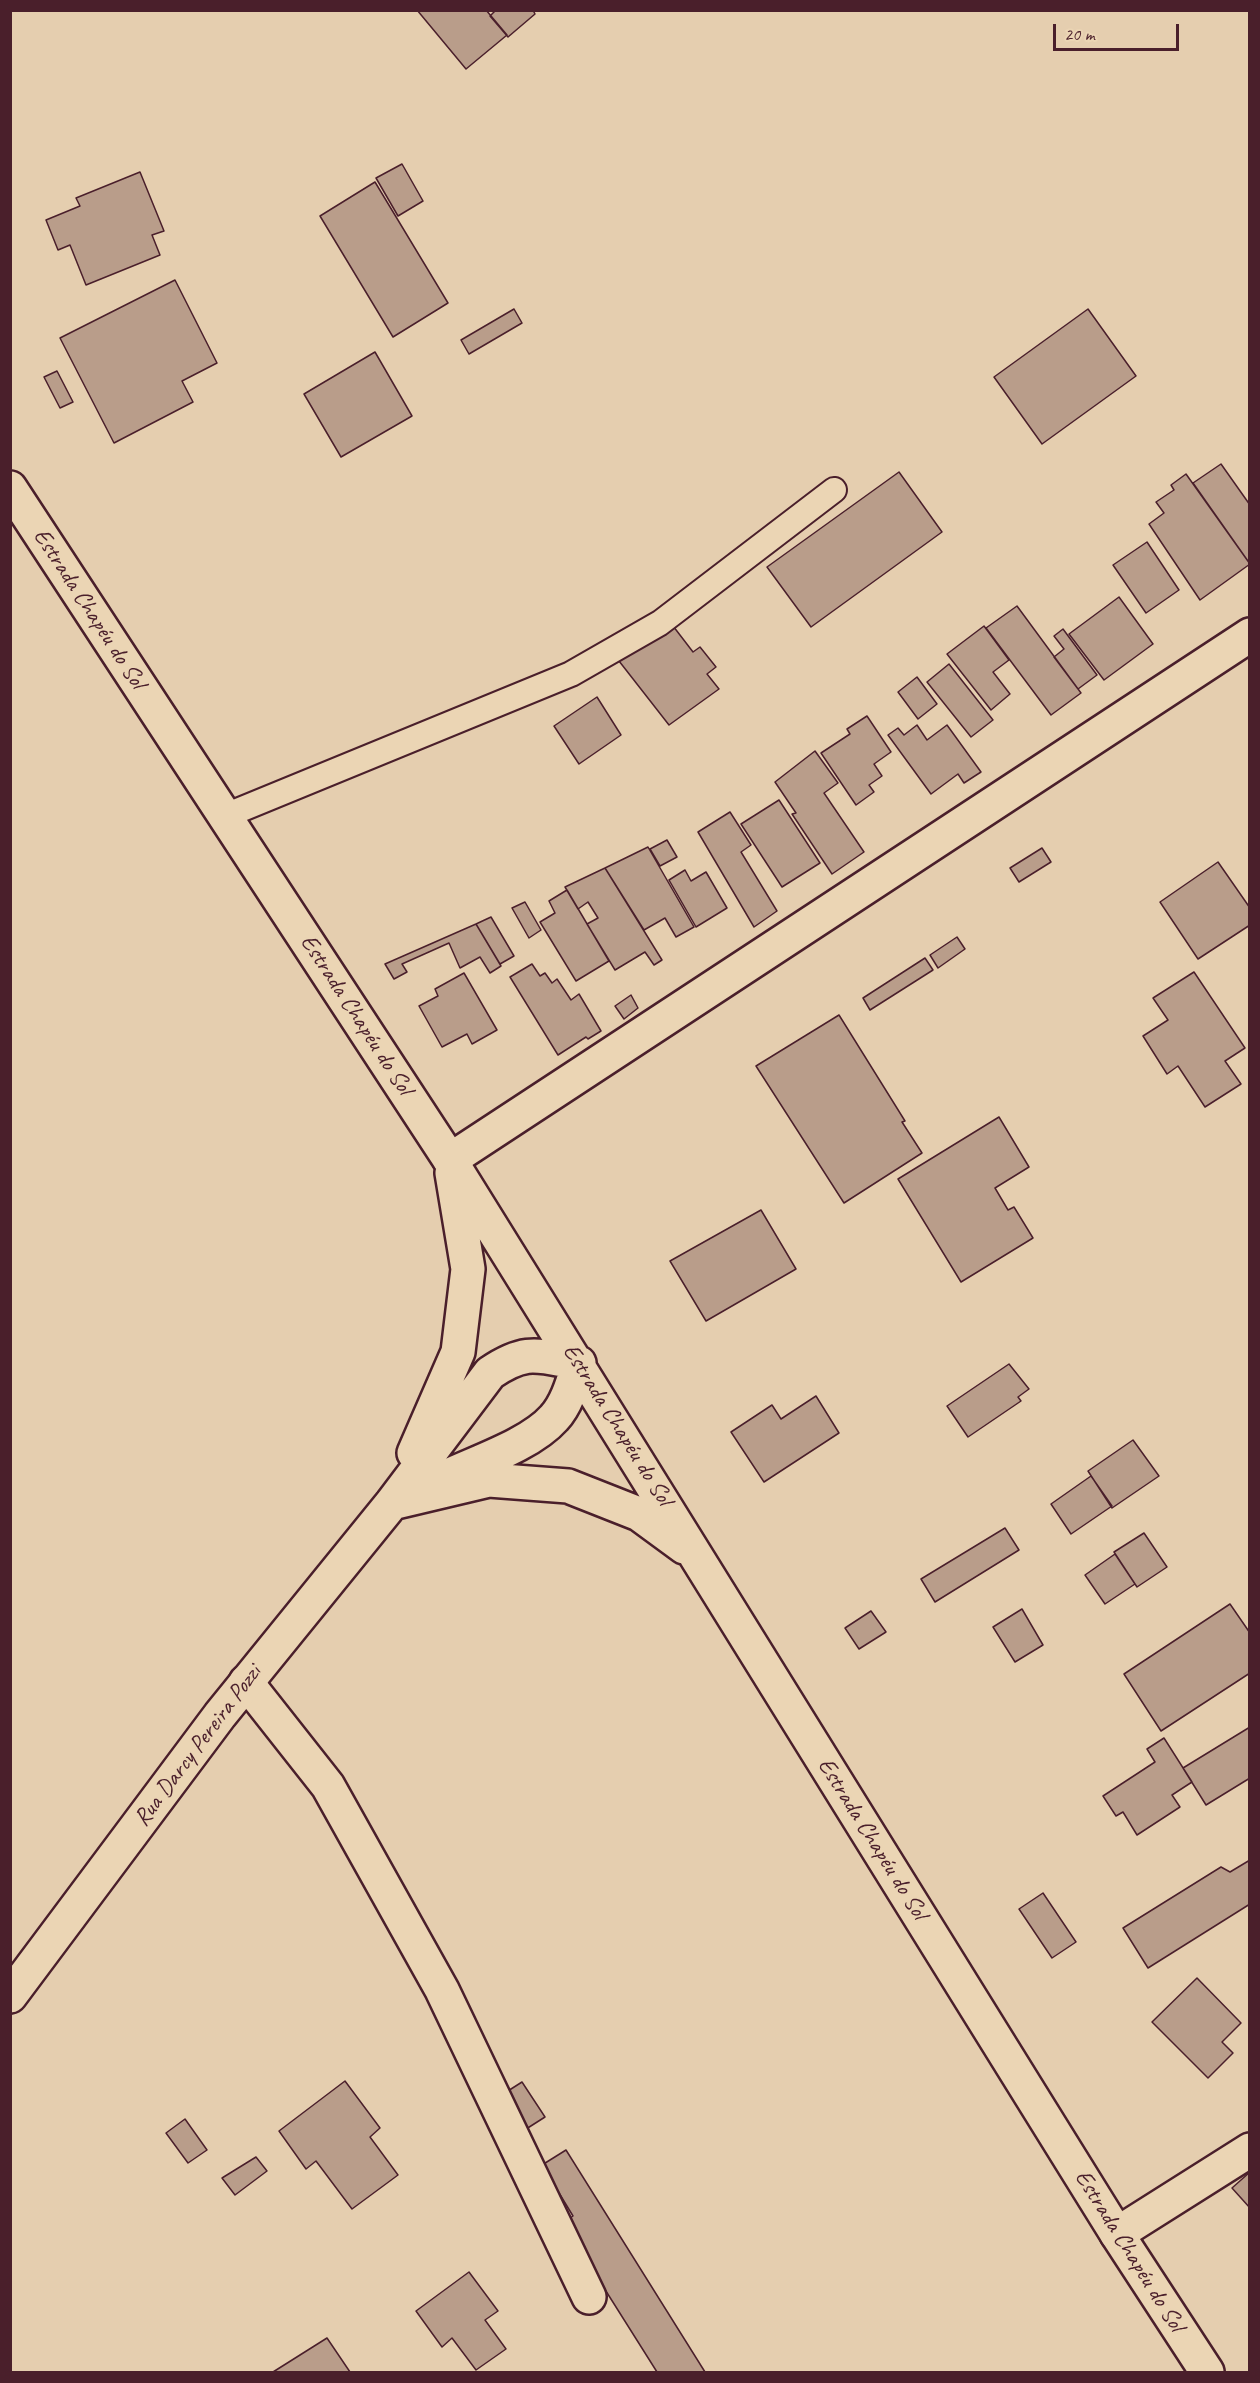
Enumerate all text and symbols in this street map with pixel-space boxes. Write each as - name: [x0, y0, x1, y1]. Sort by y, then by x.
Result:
- scale bar: [1056, 12, 1182, 50]
- text: 20 m: [1064, 23, 1095, 45]
- street label: Estrada Chapéu do Sol: [27, 524, 151, 694]
- street label: Estrada Chapéu do Sol: [294, 930, 418, 1100]
- street label: Estrada Chapéu do Sol: [556, 1339, 678, 1511]
- street label: Rua Darcy Pereira Pozzi: [128, 1660, 268, 1832]
- street label: Estrada Chapéu do Sol: [811, 1753, 933, 1925]
- street label: Estrada Chapéu do Sol: [1068, 2165, 1190, 2337]

